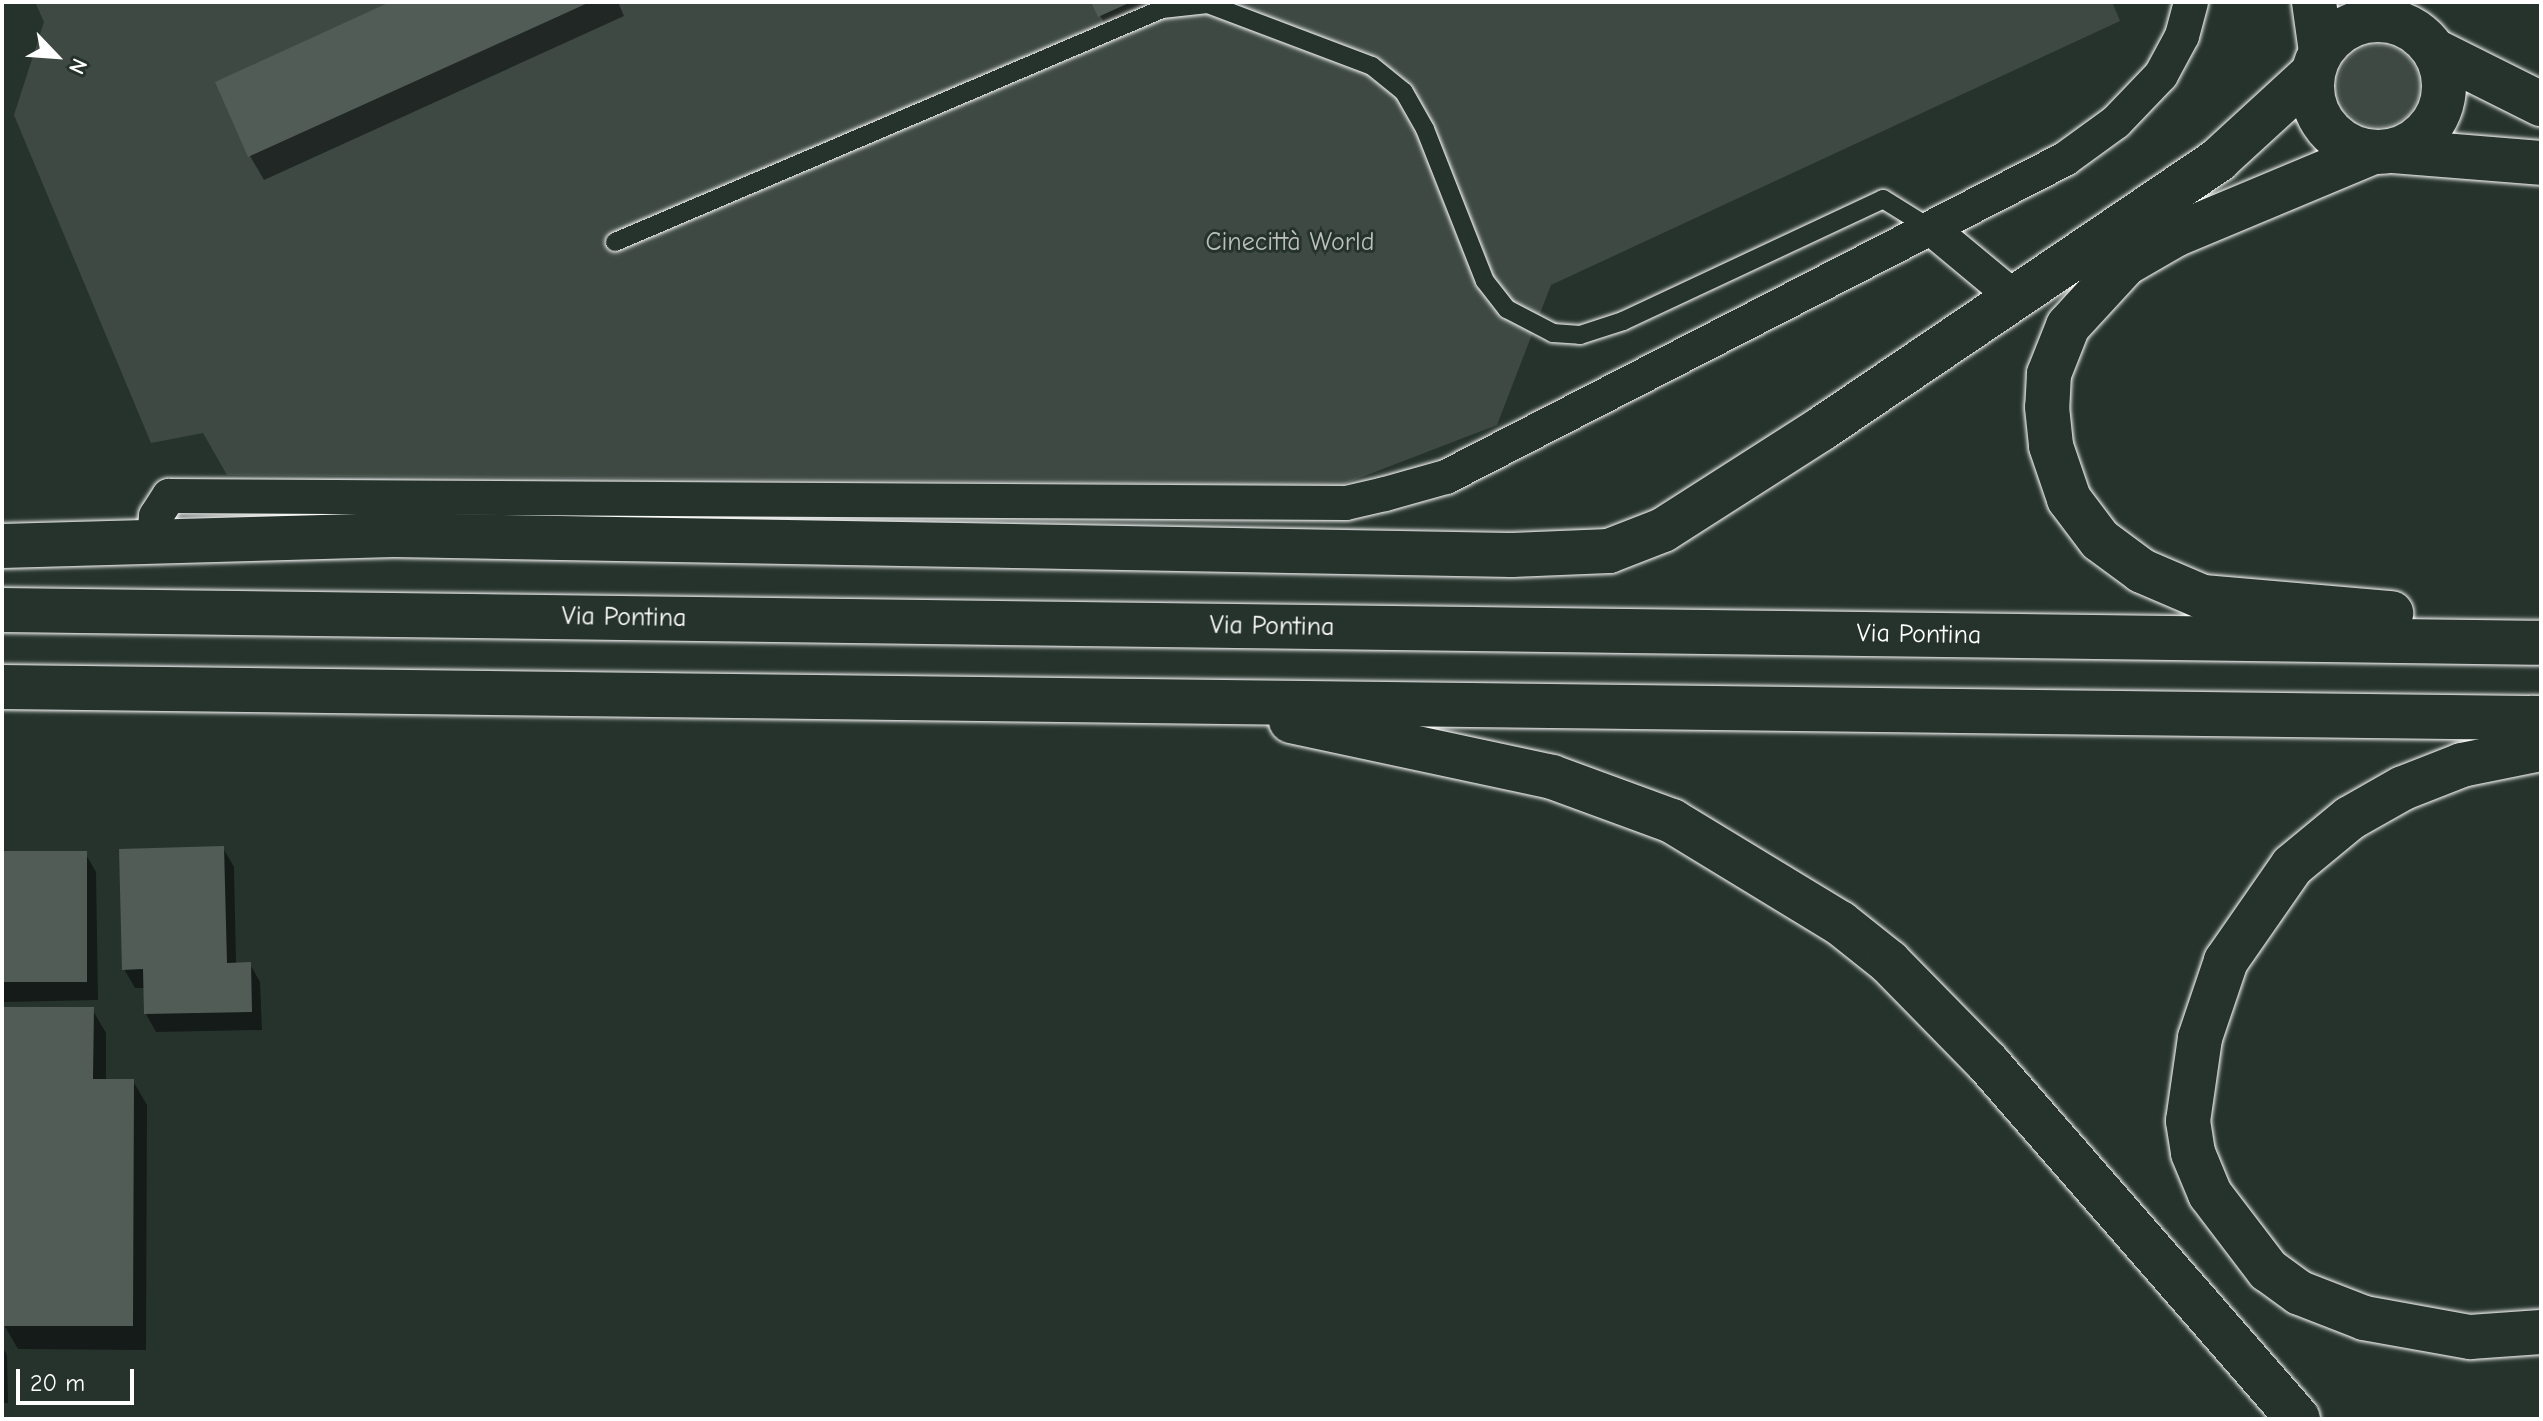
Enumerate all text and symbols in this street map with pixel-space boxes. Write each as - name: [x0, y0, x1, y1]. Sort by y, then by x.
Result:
- north arrow: [16, 16, 96, 96]
- text: N: [63, 54, 93, 78]
- park label: Cinecittà World: [1206, 227, 1374, 259]
- street label: Via Pontina: [561, 601, 687, 635]
- street label: Via Pontina: [1209, 610, 1335, 644]
- street label: Via Pontina: [1856, 618, 1982, 652]
- scale bar: [20, 1353, 138, 1403]
- text: 20 m: [30, 1369, 85, 1397]

